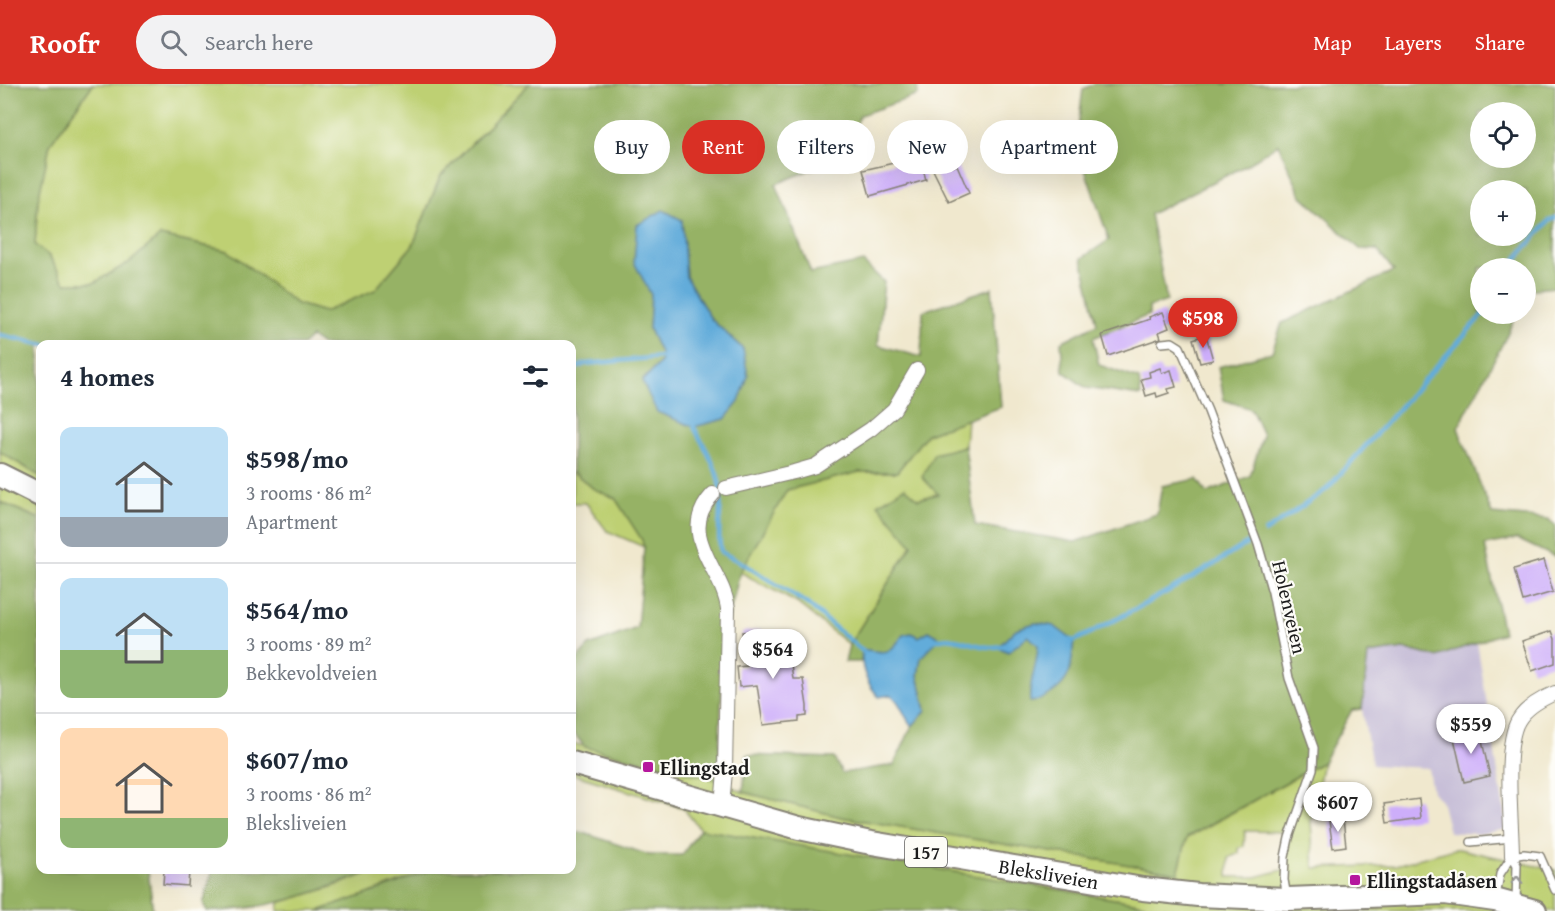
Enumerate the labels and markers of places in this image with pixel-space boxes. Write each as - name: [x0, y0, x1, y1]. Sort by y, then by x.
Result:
- pin: $598: [1167, 298, 1239, 349]
- pin: $564: [737, 629, 809, 680]
- pin: $559: [1435, 704, 1507, 755]
- place label: Ellingstad: [660, 753, 750, 782]
- marker: Ellingstad: [641, 760, 655, 774]
- pin: $607: [1302, 782, 1374, 833]
- place label: Ellingstadåsen: [1367, 866, 1497, 895]
- marker: Ellingstadåsen: [1348, 873, 1362, 887]

